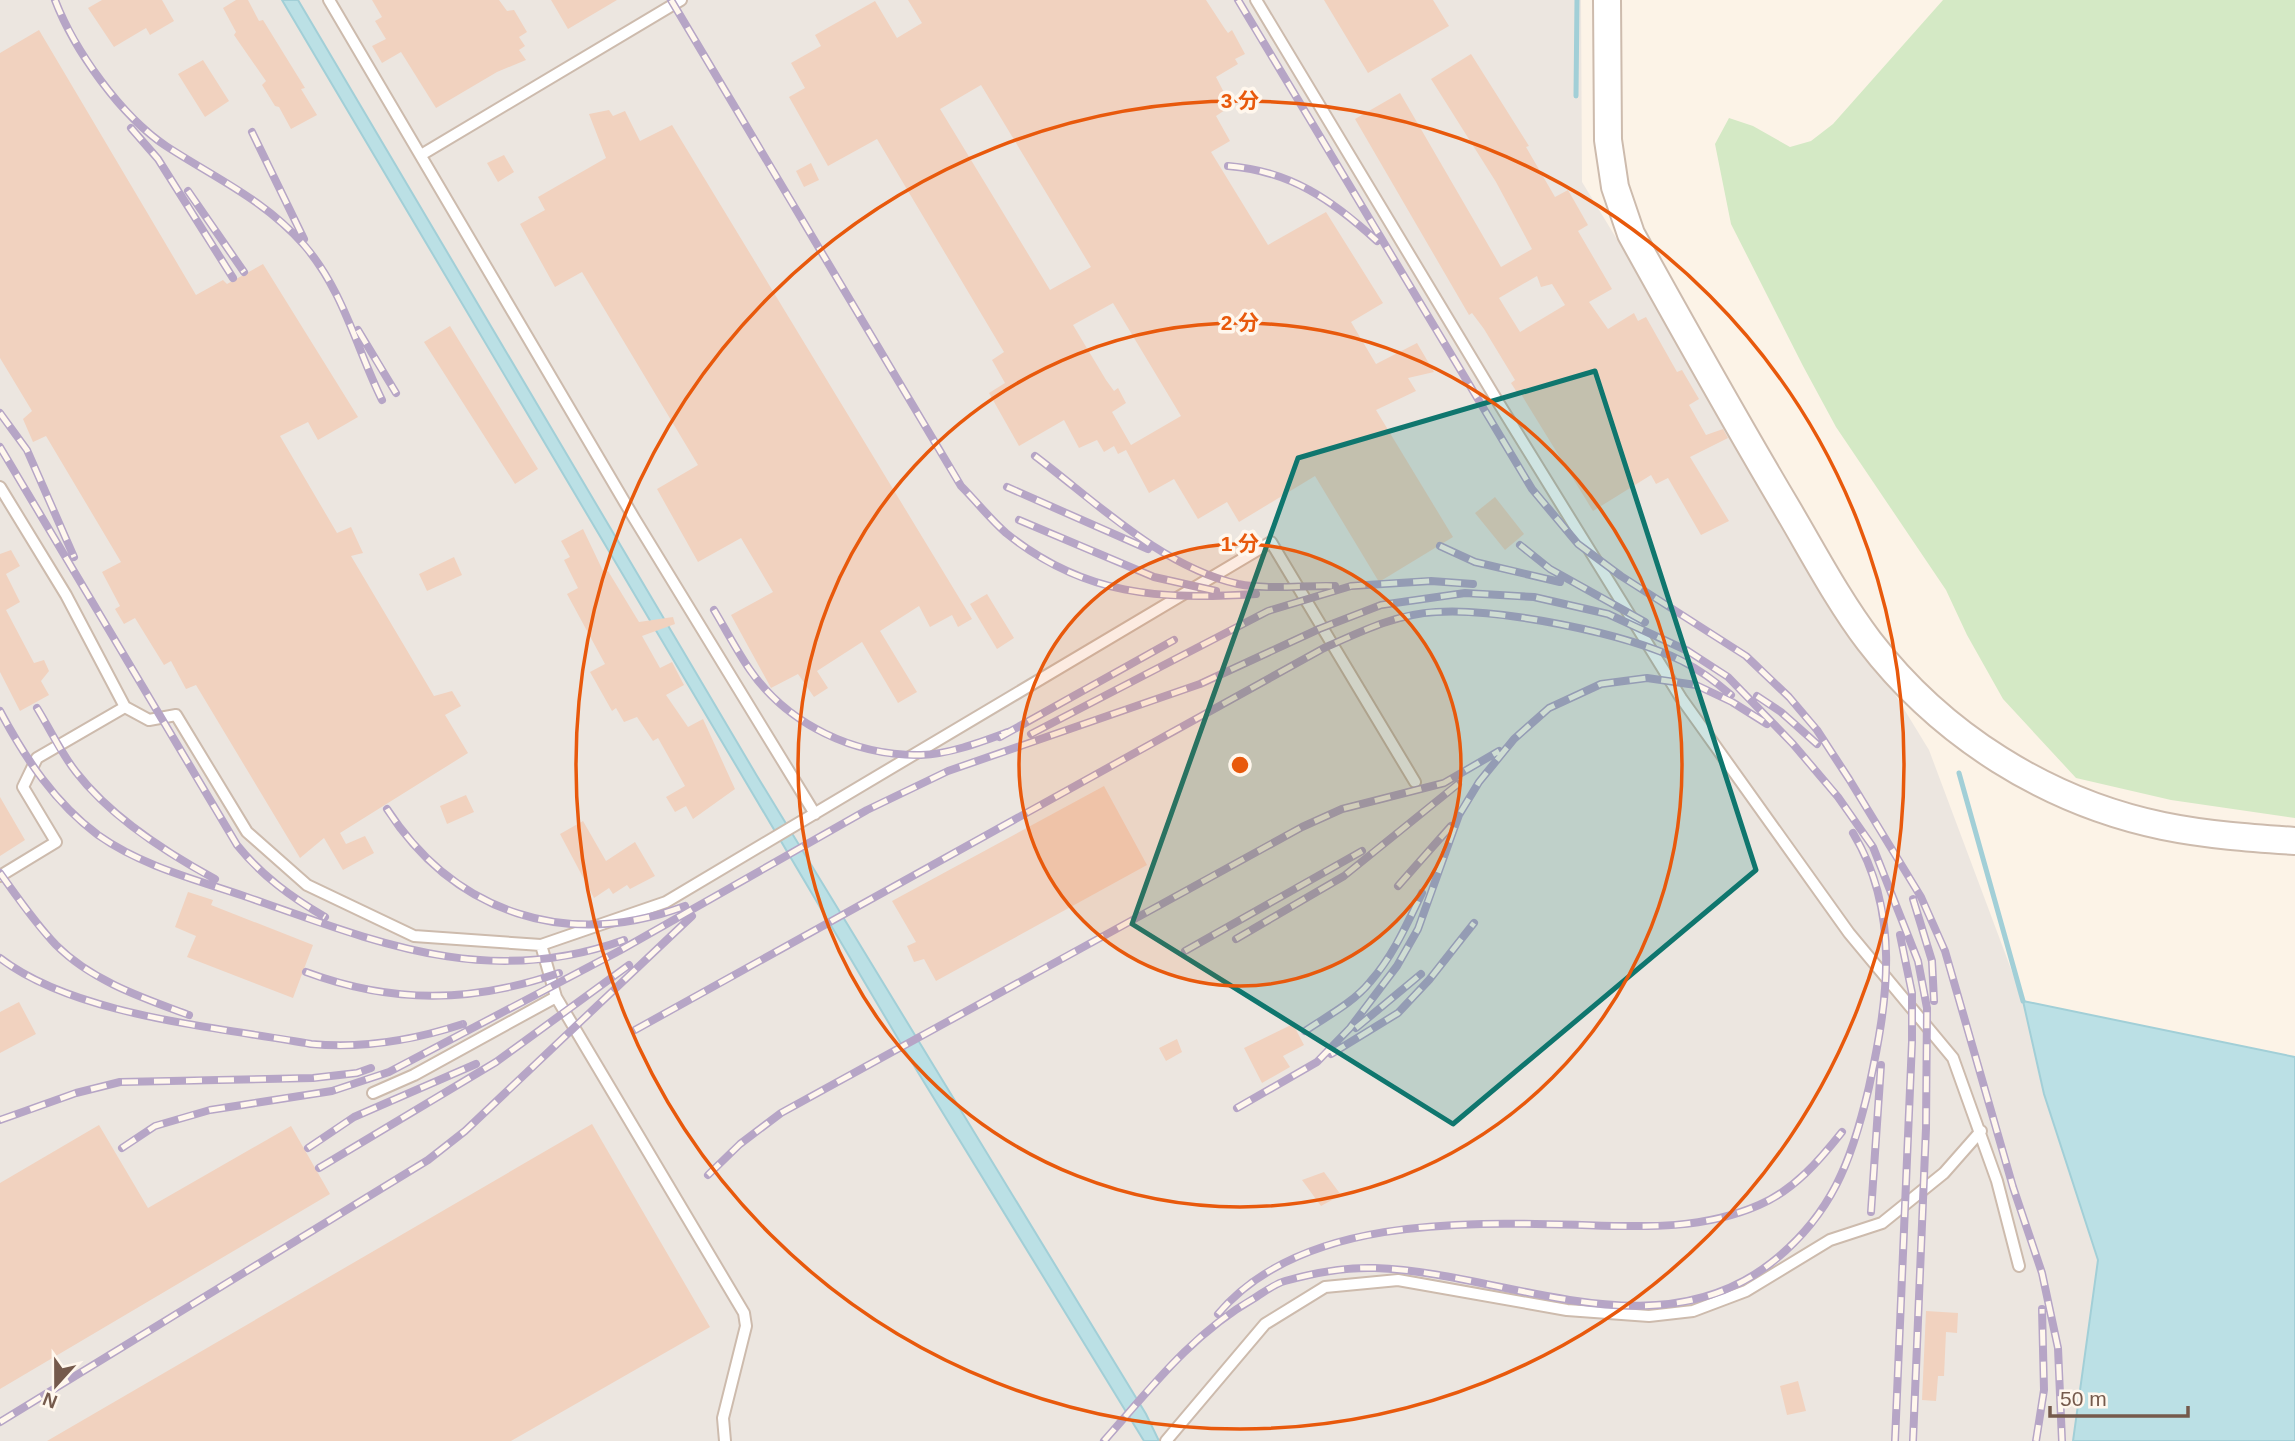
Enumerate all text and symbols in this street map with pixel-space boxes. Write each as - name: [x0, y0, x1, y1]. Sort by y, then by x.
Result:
- text: 3 分: [1221, 89, 1259, 112]
- text: 2 分: [1221, 311, 1259, 334]
- text: 1 分: [1221, 532, 1259, 555]
- centre of rings: [1228, 753, 1252, 777]
- north arrow: [21, 1350, 91, 1420]
- scale bar: [2050, 1374, 2188, 1418]
- text: 50 m: [2060, 1387, 2107, 1410]
- text: N: [40, 1388, 60, 1413]

